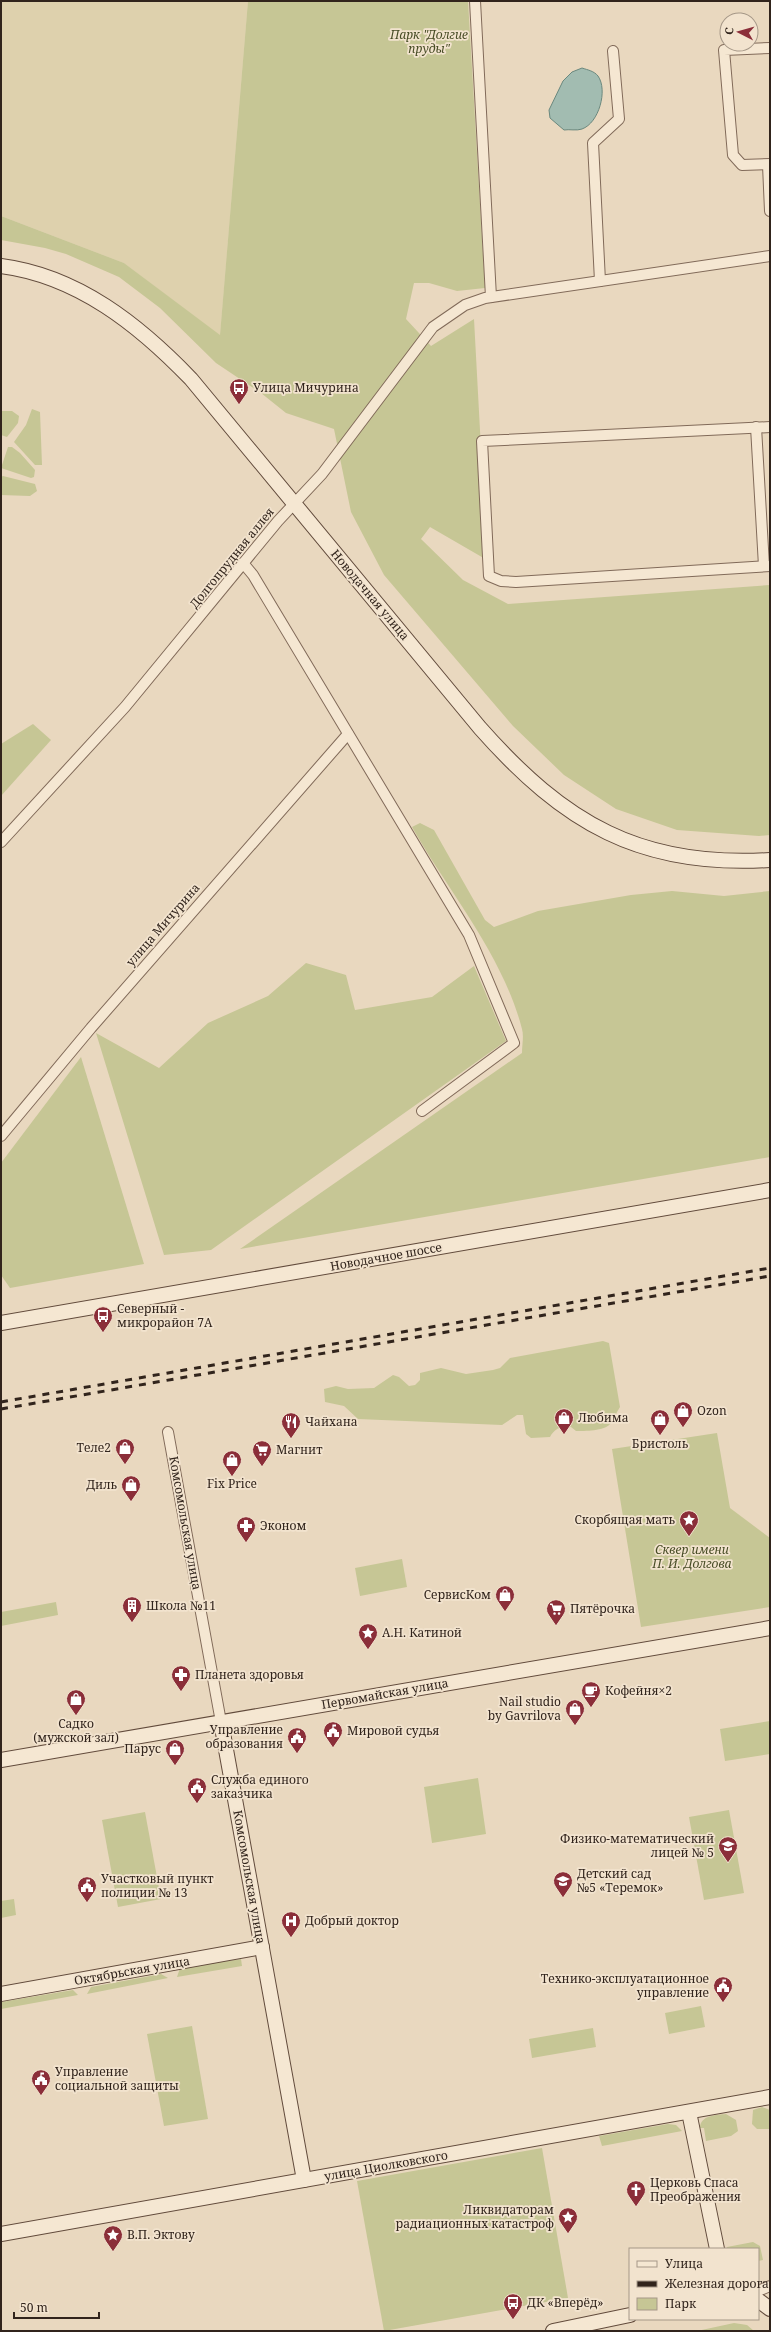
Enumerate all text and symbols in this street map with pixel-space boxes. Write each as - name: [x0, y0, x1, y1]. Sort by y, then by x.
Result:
- north arrow: [719, 12, 759, 52]
- park label: Парк "Долгие пруды": [389, 26, 468, 57]
- text: С: [721, 27, 736, 35]
- bus stop icon: Улица Мичурина: [228, 377, 250, 405]
- place label: Улица Мичурина: [253, 379, 359, 396]
- street label: Долгопрудная аллея: [186, 504, 278, 612]
- street label: Новодачная улица: [327, 546, 414, 644]
- street label: улица Мичурина: [122, 879, 204, 970]
- street label: Новодачное шоссе: [329, 1238, 443, 1275]
- place label: Северный - микрорайон 7А: [117, 1300, 213, 1331]
- bus stop icon: Северный - микрорайон 7А: [92, 1305, 114, 1333]
- shop icon: Ozon: [672, 1400, 694, 1428]
- place label: Ozon: [697, 1402, 727, 1419]
- shop icon: Любима: [553, 1407, 575, 1435]
- shop icon: Бристоль: [649, 1408, 671, 1436]
- place label: Любима: [578, 1409, 629, 1426]
- restaurant icon: Чайхана: [280, 1411, 302, 1439]
- place label: Чайхана: [305, 1413, 358, 1430]
- place label: Бристоль: [632, 1435, 689, 1452]
- shop icon: Теле2: [114, 1437, 136, 1465]
- place label: Теле2: [77, 1439, 111, 1456]
- supermarket icon: Магнит: [251, 1439, 273, 1467]
- place label: Магнит: [276, 1441, 323, 1458]
- shop icon: Fix Price: [221, 1449, 243, 1477]
- street label: Комсомольская улица: [165, 1455, 206, 1591]
- shop icon: Диль: [120, 1474, 142, 1502]
- place label: Fix Price: [207, 1475, 257, 1492]
- place label: Диль: [86, 1476, 118, 1493]
- place icon: Скорбящая мать: [678, 1509, 700, 1537]
- place label: Скорбящая мать: [574, 1511, 676, 1528]
- pharmacy icon: Эконом: [235, 1515, 257, 1543]
- place label: Эконом: [260, 1517, 307, 1534]
- park label: Сквер имени П. И. Долгова: [651, 1541, 732, 1572]
- shop icon: СервисКом: [494, 1584, 516, 1612]
- place label: СервисКом: [424, 1586, 491, 1603]
- building icon: Школа №11: [121, 1595, 143, 1623]
- place label: Школа №11: [146, 1597, 216, 1614]
- supermarket icon: Пятёрочка: [545, 1598, 567, 1626]
- place label: Пятёрочка: [570, 1600, 635, 1617]
- place icon: А.Н. Катиной: [357, 1622, 379, 1650]
- place label: А.Н. Катиной: [382, 1624, 462, 1641]
- pharmacy icon: Планета здоровья: [170, 1664, 192, 1692]
- place label: Планета здоровья: [195, 1666, 304, 1683]
- street label: Первомайская улица: [320, 1674, 450, 1713]
- cafe icon: Кофейня×2: [580, 1680, 602, 1708]
- place label: Кофейня×2: [605, 1682, 672, 1699]
- shop icon: Садко (мужской зал): [65, 1688, 87, 1716]
- place label: Nail studio by Gavrilova: [488, 1693, 561, 1724]
- shop icon: Nail studio by Gavrilova: [564, 1698, 586, 1726]
- place label: Садко (мужской зал): [33, 1715, 119, 1746]
- public building icon: Мировой судья: [322, 1720, 344, 1748]
- place label: Управление образования: [206, 1721, 283, 1752]
- place label: Мировой судья: [347, 1722, 440, 1739]
- public building icon: Управление образования: [286, 1726, 308, 1754]
- shop icon: Парус: [164, 1738, 186, 1766]
- place label: Парус: [124, 1740, 161, 1757]
- place label: Служба единого заказчика: [211, 1771, 309, 1802]
- public building icon: Служба единого заказчика: [186, 1776, 208, 1804]
- street label: Комсомольская улица: [229, 1809, 270, 1945]
- place label: Физико-математический лицей № 5: [560, 1830, 714, 1861]
- school or university icon: Физико-математический лицей № 5: [717, 1835, 739, 1863]
- place label: Детский сад №5 «Теремок»: [577, 1865, 663, 1896]
- place label: Участковый пункт полиции № 13: [101, 1870, 214, 1901]
- school or university icon: Детский сад №5 «Теремок»: [552, 1870, 574, 1898]
- public building icon: Участковый пункт полиции № 13: [76, 1875, 98, 1903]
- hospital icon: Добрый доктор: [280, 1910, 302, 1938]
- place label: Добрый доктор: [305, 1912, 399, 1929]
- street label: Октябрьская улица: [73, 1952, 191, 1989]
- place label: Технико-эксплуатационное управление: [541, 1970, 709, 2001]
- public building icon: Технико-эксплуатационное управление: [712, 1975, 734, 2003]
- place label: Управление социальной защиты: [55, 2063, 179, 2094]
- public building icon: Управление социальной защиты: [30, 2068, 52, 2096]
- street label: улица Циолковского: [323, 2146, 449, 2185]
- place label: Церковь Спаса Преображения: [650, 2174, 741, 2205]
- church icon: Церковь Спаса Преображения: [625, 2179, 647, 2207]
- place label: Ликвидаторам радиационных катастроф: [396, 2201, 554, 2232]
- place icon: Ликвидаторам радиационных катастроф: [557, 2206, 579, 2234]
- place icon: В.П. Эктову: [102, 2224, 124, 2252]
- place label: В.П. Эктову: [127, 2226, 195, 2243]
- legend: [629, 2248, 759, 2320]
- text: Улица: [665, 2255, 703, 2272]
- text: Железная дорога: [664, 2275, 769, 2292]
- bus stop icon: ДК «Вперёд»: [502, 2292, 524, 2320]
- scale bar: [14, 2294, 99, 2320]
- place label: ДК «Вперёд»: [527, 2294, 603, 2311]
- text: Парк: [665, 2295, 697, 2312]
- text: 50 m: [20, 2299, 48, 2316]

